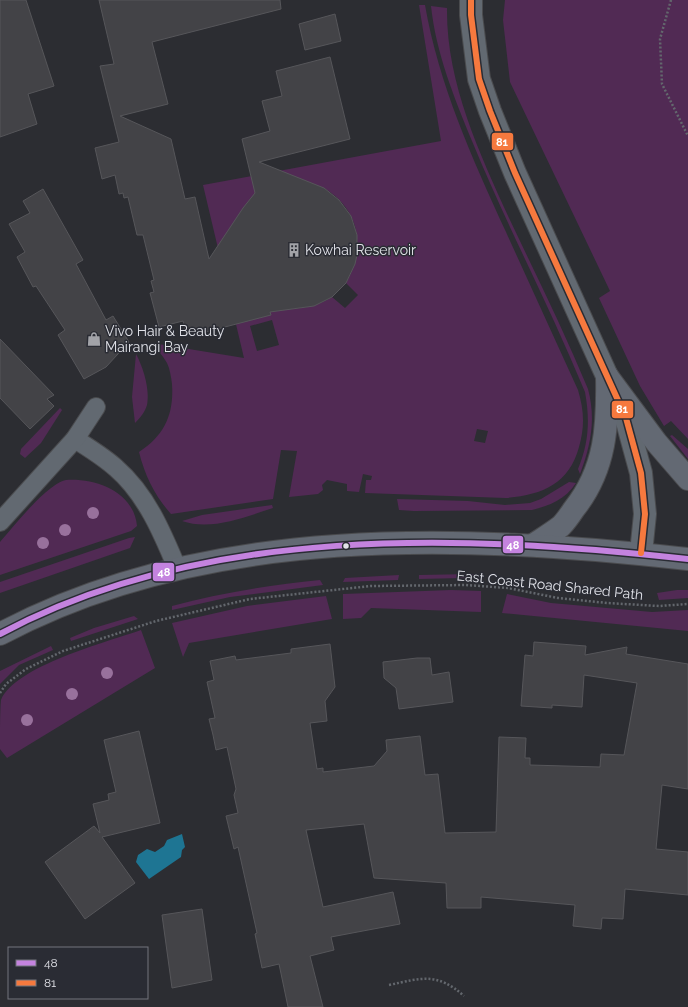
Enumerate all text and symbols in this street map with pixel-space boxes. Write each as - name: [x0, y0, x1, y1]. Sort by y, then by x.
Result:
- line badge: 81: [491, 132, 514, 151]
- text: 81: [496, 136, 509, 149]
- building icon: Kowhai Reservoir: [286, 242, 302, 258]
- place label: Kowhai Reservoir: [305, 242, 416, 258]
- place label: Vivo Hair & Beauty Mairangi Bay: [105, 323, 225, 355]
- shop icon: Vivo Hair & Beauty Mairangi Bay: [86, 331, 102, 347]
- line badge: 81: [611, 400, 634, 419]
- text: 81: [616, 403, 629, 416]
- line badge: 48: [502, 535, 524, 554]
- text: 48: [507, 539, 520, 552]
- unlabelled marker: [341, 541, 351, 551]
- line badge: 48: [152, 562, 175, 582]
- text: 48: [158, 566, 171, 579]
- street label: East Coast Road Shared Path: [456, 567, 644, 603]
- legend: [8, 947, 148, 999]
- text: 48: [44, 956, 58, 970]
- text: 81: [44, 976, 56, 990]

